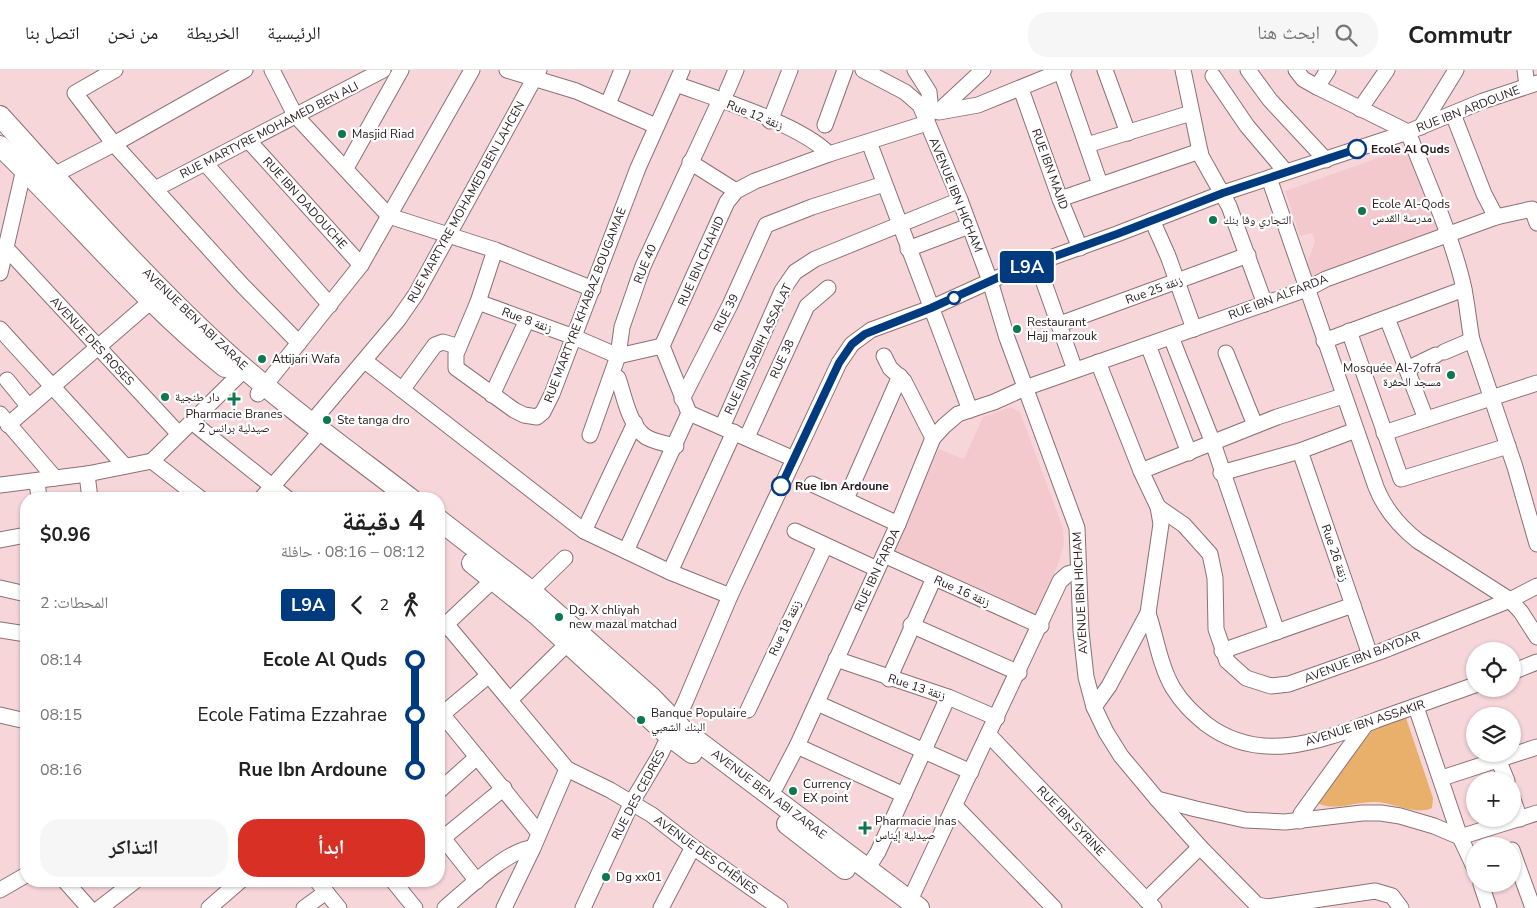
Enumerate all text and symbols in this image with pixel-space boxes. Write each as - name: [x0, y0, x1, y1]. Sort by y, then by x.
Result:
- search box: [1028, 12, 1378, 57]
- text: Commutr: [1408, 19, 1512, 51]
- text: ابحث هنا: [1257, 20, 1320, 46]
- text: اتصل بنا: [25, 21, 80, 45]
- text: من نحن: [108, 21, 158, 45]
- text: الخريطة: [186, 21, 239, 45]
- text: الرئيسية: [267, 21, 321, 45]
- icon: search: [1332, 21, 1360, 49]
- street label: RUE MARTYRE MOHAMED BEN ALI: [177, 78, 361, 182]
- street label: RUE IBN ARDOUNE: [1414, 82, 1522, 136]
- street label: Rue 12 زنقة: [724, 96, 786, 134]
- street label: RUE MARTYRE MOHAMED BEN LAHCEN: [404, 98, 528, 306]
- place label: Masjid Riad: [352, 126, 414, 142]
- street label: RUE IBN MAJID: [1028, 126, 1072, 212]
- marker: Masjid Riad: [336, 128, 348, 140]
- street label: AVENUE IBN HICHAM: [926, 135, 986, 255]
- marker: Ecole Al Quds: [1347, 139, 1367, 159]
- place label: Ecole Al Quds: [1371, 141, 1450, 157]
- street label: RUE IBN DADOUCHE: [259, 154, 351, 252]
- place label: Ecole Al-Qods مدرسة القدس: [1372, 196, 1450, 226]
- street label: RUE MARTYRE KHABAZ BOUGAMAE: [540, 205, 630, 405]
- marker: Ecole Al-Qods مدرسة القدس: [1356, 205, 1368, 217]
- place label: التجاري وفا بنك: [1223, 212, 1291, 230]
- street label: RUE IBN CHAHID: [674, 213, 728, 309]
- marker: التجاري وفا بنك: [1207, 214, 1219, 226]
- street label: RUE 40: [630, 242, 660, 286]
- line badge: L9A: [998, 251, 1056, 283]
- text: L9A: [1010, 255, 1044, 279]
- street label: AVENUE BEN ABI ZARAE: [139, 264, 251, 374]
- street label: RUE IBN ALFARDA: [1226, 271, 1330, 323]
- street label: Rue 25 زنقة: [1123, 272, 1185, 308]
- street label: RUE IBN SABIH ASSALAT: [721, 280, 796, 417]
- street label: RUE 39: [710, 291, 742, 335]
- unlabelled marker: [947, 291, 961, 305]
- street label: AVENUE DES ROSES: [47, 293, 137, 389]
- street label: Rue 8 زنقة: [500, 303, 555, 337]
- place label: Restaurant Hajj marzouk: [1027, 314, 1098, 344]
- marker: Restaurant Hajj marzouk: [1011, 323, 1023, 335]
- street label: RUE 38: [766, 337, 798, 381]
- place label: Attijari Wafa: [272, 351, 340, 367]
- marker: Attijari Wafa: [256, 353, 268, 365]
- place label: Mosquée Al-7ofra مسجد الحفرة: [1343, 360, 1441, 390]
- marker: Mosquée Al-7ofra مسجد الحفرة: [1445, 369, 1457, 381]
- place label: دار طنجية: [175, 389, 220, 405]
- marker: دار طنجية: [159, 391, 171, 403]
- marker: Pharmacie Branes 2 صيدلية برانس: [228, 393, 240, 405]
- place label: Pharmacie Branes 2 صيدلية برانس: [185, 406, 283, 436]
- place label: Ste tanga dro: [337, 412, 410, 428]
- marker: Ste tanga dro: [321, 414, 333, 426]
- marker: Rue Ibn Ardoune: [771, 476, 791, 496]
- place label: Rue Ibn Ardoune: [795, 478, 889, 494]
- text: 4 دقيقة: [342, 502, 425, 540]
- text: $0.96: [40, 522, 90, 548]
- street label: Rue 26 زنقة: [1318, 522, 1352, 584]
- street label: RUE IBN FARDA: [851, 526, 903, 614]
- street label: AVENUE IBN HICHAM: [1069, 531, 1091, 655]
- text: 08:12 – 08:16 · حافلة: [281, 541, 425, 563]
- street label: Rue 16 زنقة: [931, 572, 993, 611]
- icon: back: [343, 591, 371, 619]
- icon: walk: [397, 591, 425, 619]
- text: المحطات: 2: [40, 592, 108, 614]
- text: L9A: [291, 593, 325, 617]
- text: 2: [379, 594, 389, 616]
- street label: Rue 18 زنقة: [765, 597, 805, 658]
- place label: Dg. X chliyah new mazal matchad: [569, 602, 677, 632]
- marker: Dg. X chliyah new mazal matchad: [553, 611, 565, 623]
- street label: AVENUE IBN BAYDAR: [1302, 627, 1422, 687]
- map controls: [1466, 642, 1521, 892]
- button: locate: [1466, 642, 1521, 697]
- text: Ecole Al Quds: [263, 647, 387, 673]
- text: 08:14: [40, 649, 82, 671]
- street label: Rue 13 زنقة: [886, 670, 948, 704]
- street label: AVENUE IBN ASSAKIR: [1303, 696, 1427, 750]
- text: Ecole Fatima Ezzahrae: [198, 702, 387, 728]
- text: 08:15: [40, 704, 82, 726]
- place label: Banque Populaire البنك الشعبي: [651, 705, 747, 737]
- button: layers: [1466, 707, 1521, 762]
- marker: Banque Populaire البنك الشعبي: [635, 714, 647, 726]
- street label: AVENUE BEN ABI ZARAE: [708, 745, 830, 843]
- street label: RUE DES CEDRES: [608, 747, 668, 843]
- text: Rue Ibn Ardoune: [238, 757, 387, 783]
- text: 08:16: [40, 759, 82, 781]
- button: +: [1466, 772, 1521, 827]
- place label: Currency EX point: [803, 776, 852, 806]
- street label: RUE IBN SYRINE: [1033, 783, 1109, 859]
- marker: Currency EX point: [787, 785, 799, 797]
- street label: AVENUE DES CHÊNES: [651, 812, 761, 898]
- place label: Pharmacie Inas صيدلية إيناس: [875, 813, 957, 843]
- button: التذاكر: [40, 819, 228, 877]
- button: ابدأ: [238, 819, 425, 877]
- marker: Pharmacie Inas صيدلية إيناس: [859, 822, 871, 834]
- button: −: [1466, 837, 1521, 892]
- place label: Dg xx01: [616, 869, 662, 885]
- marker: Dg xx01: [600, 871, 612, 883]

